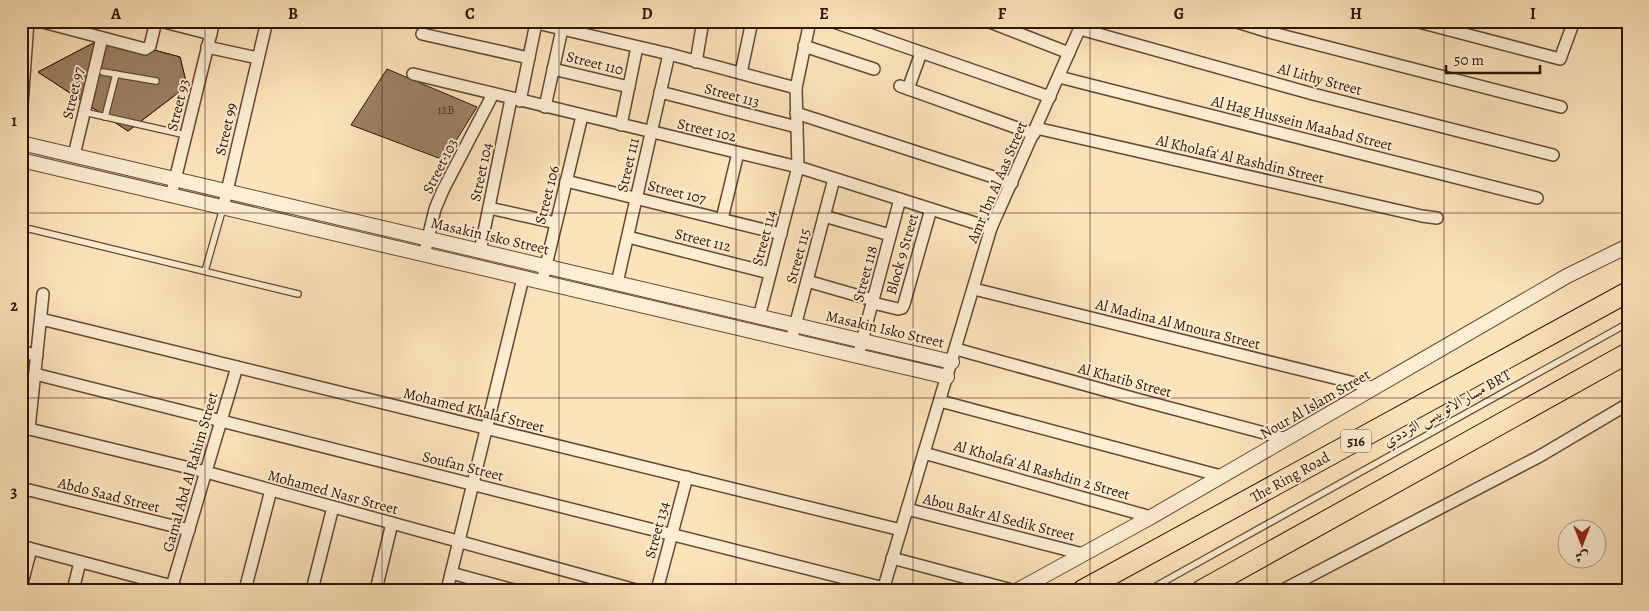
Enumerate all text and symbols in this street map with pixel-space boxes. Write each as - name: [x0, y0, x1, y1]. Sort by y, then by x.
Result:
- text: A: [110, 3, 122, 25]
- text: B: [288, 3, 298, 25]
- text: C: [465, 3, 475, 25]
- text: D: [641, 3, 653, 25]
- text: E: [819, 3, 829, 25]
- text: F: [998, 3, 1007, 25]
- text: G: [1174, 3, 1184, 25]
- text: H: [1350, 3, 1362, 25]
- text: I: [1530, 3, 1536, 25]
- scale bar: [1446, 42, 1540, 74]
- street label: Street 110: [564, 46, 626, 80]
- text: 50 m: [1454, 50, 1484, 70]
- street label: Al Lithy Street: [1275, 58, 1364, 100]
- street label: Street 97: [57, 64, 89, 121]
- street label: Street 93: [162, 77, 194, 133]
- street label: Street 113: [702, 78, 762, 112]
- street label: Al Hag Hussein Maabad Street: [1208, 91, 1395, 155]
- street label: Street 99: [210, 101, 242, 157]
- house number: 12B: [438, 102, 454, 118]
- text: 1: [11, 110, 17, 132]
- street label: Street 102: [675, 113, 739, 147]
- street label: Amr Ibn Al Aas Street: [962, 118, 1032, 247]
- street label: Al Kholafa' Al Rashdin Street: [1153, 130, 1326, 188]
- street label: Street 103: [418, 135, 462, 197]
- street label: Street 111: [612, 136, 644, 194]
- street label: Street 104: [465, 140, 497, 203]
- street label: Street 106: [530, 163, 564, 226]
- street label: Street 107: [646, 175, 709, 209]
- street label: Street 114: [747, 208, 781, 268]
- street label: Block 9 Street: [881, 211, 923, 297]
- street label: Masakin Isko Street: [429, 213, 551, 259]
- street label: Street 112: [673, 223, 733, 257]
- street label: Street 115: [781, 226, 815, 286]
- street label: Street 118: [848, 244, 882, 304]
- street label: Al Madina Al Mnoura Street: [1093, 294, 1262, 354]
- text: 2: [10, 295, 18, 317]
- street label: Masakin Isko Street: [824, 306, 946, 352]
- street label: Al Khatib Street: [1075, 358, 1174, 402]
- street label: Nour Al Islam Street: [1256, 364, 1374, 444]
- street label: مسار الاتوبيس الترددي BRT: [1379, 364, 1516, 453]
- street label: Mohamed Khalaf Street: [401, 383, 547, 437]
- street label: Gamal Abd Al Rahim Street: [158, 390, 222, 554]
- road number: 516: [1341, 430, 1371, 452]
- street label: Al Kholafa' Al Rashdin 2 Street: [951, 435, 1132, 505]
- street label: Soufan Street: [420, 446, 506, 486]
- street label: The Ring Road: [1247, 447, 1334, 507]
- street label: Mohamed Nasr Street: [266, 465, 400, 519]
- street label: Abdo Saad Street: [55, 472, 162, 517]
- text: 3: [11, 481, 18, 503]
- street label: Abou Bakr Al Sedik Street: [920, 488, 1077, 546]
- street label: Street 134: [640, 499, 674, 561]
- north arrow: [1556, 518, 1606, 568]
- text: ش: [1575, 547, 1589, 566]

